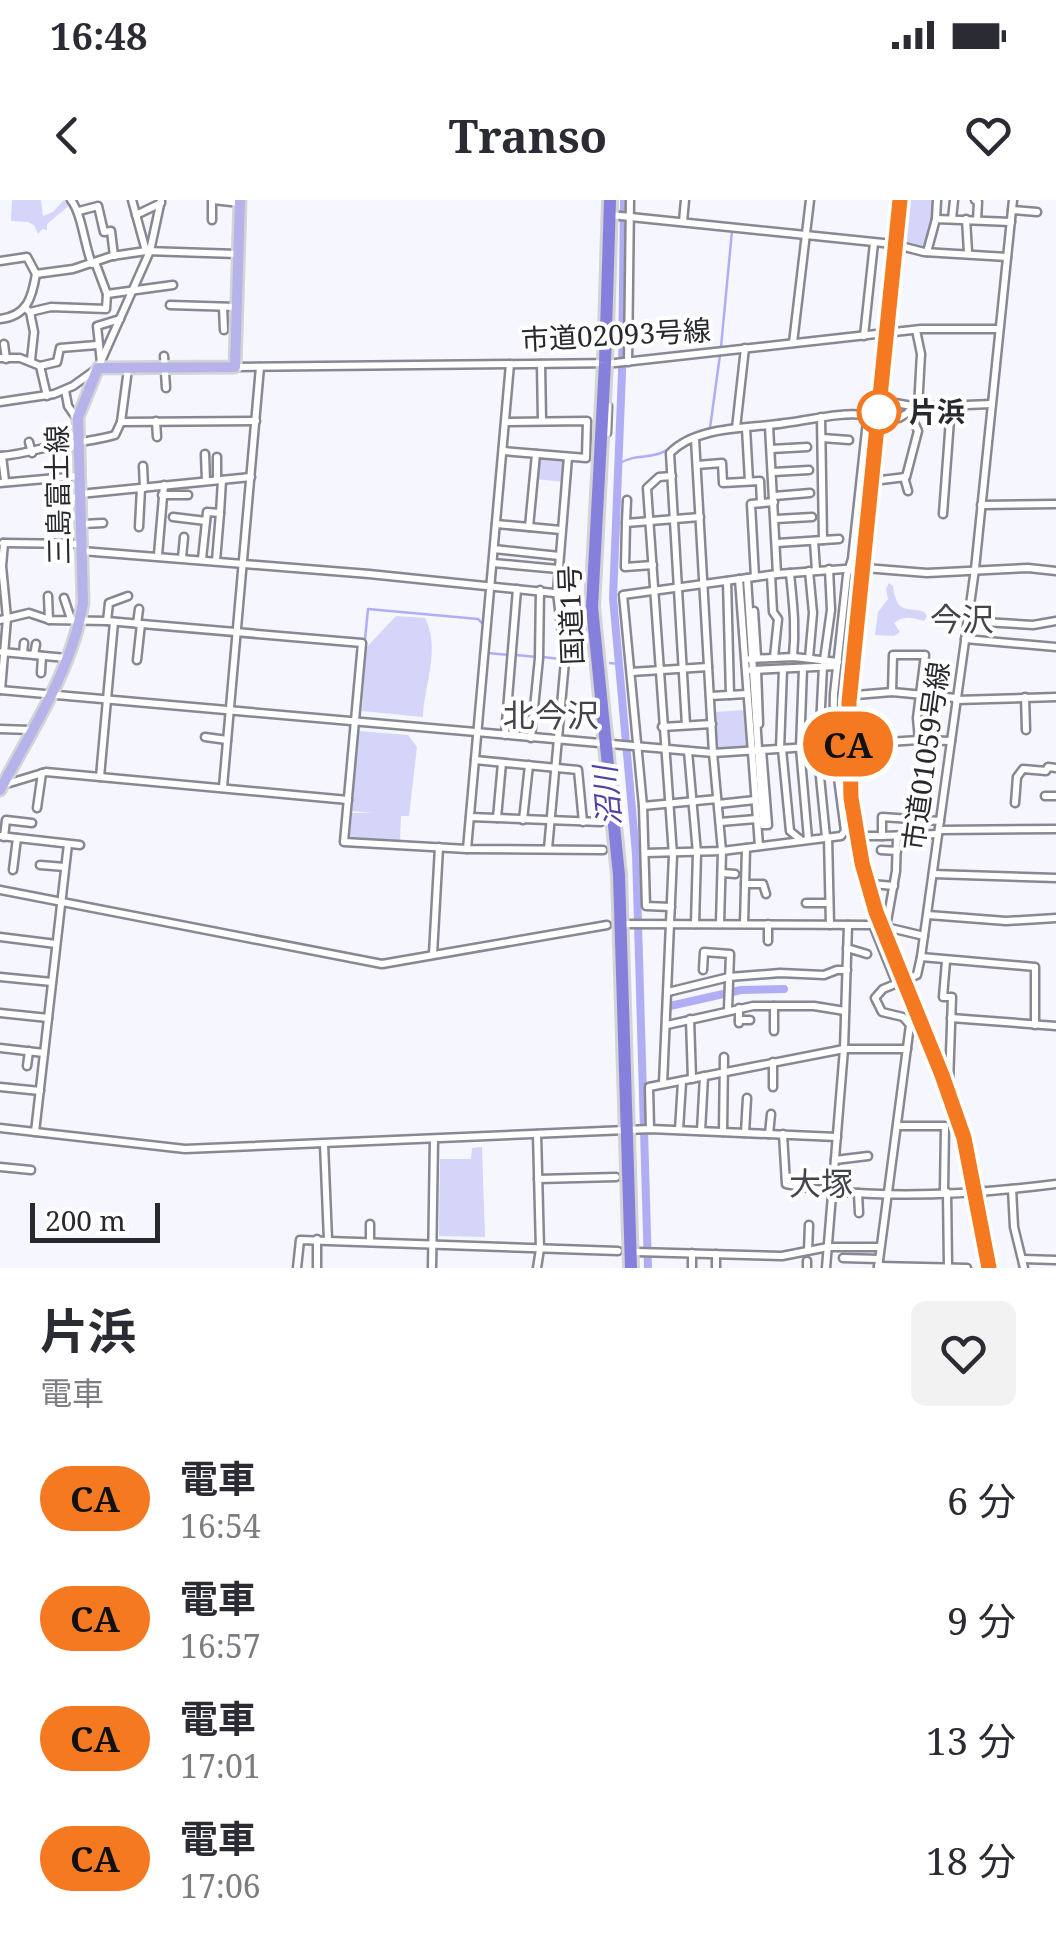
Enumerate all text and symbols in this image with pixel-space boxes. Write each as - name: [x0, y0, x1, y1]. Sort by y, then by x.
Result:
- text: 16:48: [50, 9, 147, 61]
- text: Transo: [449, 105, 607, 166]
- icon: back: [40, 108, 95, 163]
- icon: heart: [961, 108, 1016, 163]
- street label: 市道02093号線: [520, 310, 712, 358]
- marker: 片浜: [858, 391, 900, 433]
- place label: 片浜: [909, 392, 965, 430]
- street label: 三島富士線: [37, 425, 77, 565]
- street label: 国道1号: [549, 565, 591, 665]
- district label: 今沢: [930, 597, 994, 640]
- street label: 市道01059号線: [893, 659, 957, 853]
- district label: 北今沢: [503, 693, 599, 736]
- line badge: CA: [803, 712, 893, 776]
- text: CA: [823, 721, 873, 768]
- water label: 沼川: [583, 761, 630, 828]
- district label: 大塚: [789, 1161, 853, 1204]
- scale bar: [30, 1198, 160, 1242]
- text: 200 m: [45, 1201, 126, 1239]
- text: 片浜: [40, 1298, 136, 1363]
- button: heart: [911, 1301, 1016, 1406]
- text: 電車: [40, 1371, 104, 1414]
- text: 電車: [180, 1452, 256, 1504]
- text: 6 分: [947, 1474, 1016, 1526]
- text: CA: [70, 1475, 120, 1522]
- text: 16:54: [180, 1504, 261, 1547]
- text: 電車: [180, 1572, 256, 1624]
- text: 9 分: [947, 1594, 1016, 1646]
- text: CA: [70, 1595, 120, 1642]
- text: 16:57: [180, 1624, 261, 1667]
- text: 電車: [180, 1692, 256, 1744]
- text: 13 分: [926, 1714, 1016, 1766]
- text: CA: [70, 1715, 120, 1762]
- text: 17:01: [180, 1744, 261, 1787]
- text: 電車: [180, 1812, 256, 1864]
- text: 18 分: [926, 1834, 1016, 1886]
- text: CA: [70, 1835, 120, 1882]
- text: 17:06: [180, 1864, 261, 1907]

